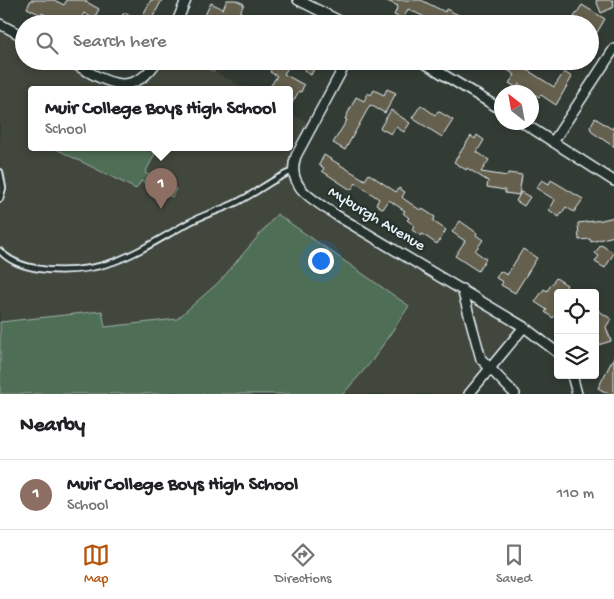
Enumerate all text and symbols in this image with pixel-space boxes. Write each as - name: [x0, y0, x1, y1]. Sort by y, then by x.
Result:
- search box: [15, 15, 599, 70]
- icon: search: [33, 29, 61, 57]
- text: Search here: [73, 31, 167, 54]
- north arrow: [494, 85, 539, 130]
- popup: [28, 86, 293, 151]
- text: Muir College Boys High School: [45, 98, 276, 121]
- text: School: [45, 121, 87, 140]
- pin: 1: [145, 168, 177, 209]
- street label: Myburgh Avenue: [324, 183, 429, 257]
- your location: [308, 248, 334, 274]
- map controls: [554, 289, 599, 379]
- button: locate: [554, 289, 599, 334]
- button: layers: [554, 334, 599, 379]
- text: Nearby: [20, 414, 85, 439]
- text: Muir College Boys High School: [67, 474, 298, 497]
- text: 1: [33, 485, 39, 504]
- text: 110 m: [557, 485, 594, 504]
- text: School: [67, 497, 109, 516]
- tab: Map: [82, 541, 110, 588]
- tab: Directions: [275, 541, 332, 588]
- tab: Saved: [496, 541, 532, 588]

